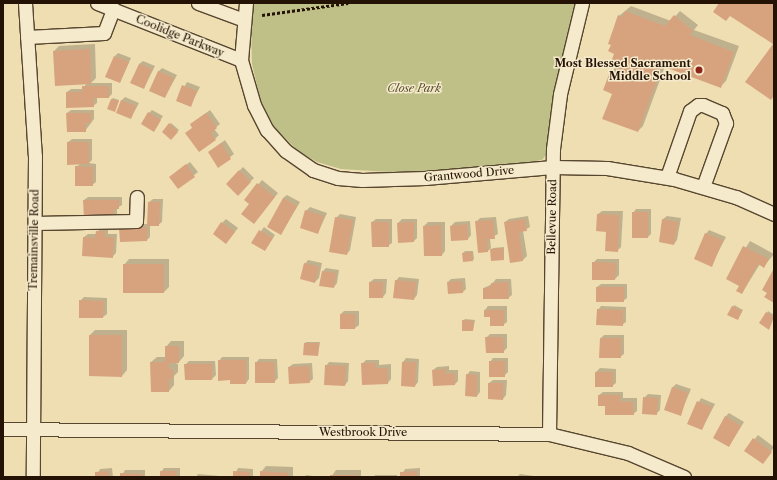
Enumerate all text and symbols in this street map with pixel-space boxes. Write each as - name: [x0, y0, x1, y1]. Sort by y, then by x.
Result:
- street label: Coolidge Parkway: [134, 12, 226, 60]
- place label: Most Blessed Sacrament Middle School: [554, 57, 691, 83]
- marker: Most Blessed Sacrament Middle School: [694, 65, 704, 75]
- park label: Close Park: [387, 81, 441, 95]
- street label: Grantwood Drive: [423, 163, 515, 185]
- street label: Bellevue Road: [545, 179, 559, 255]
- street label: Tremainsville Road: [27, 189, 41, 291]
- street label: Westbrook Drive: [319, 425, 407, 439]

